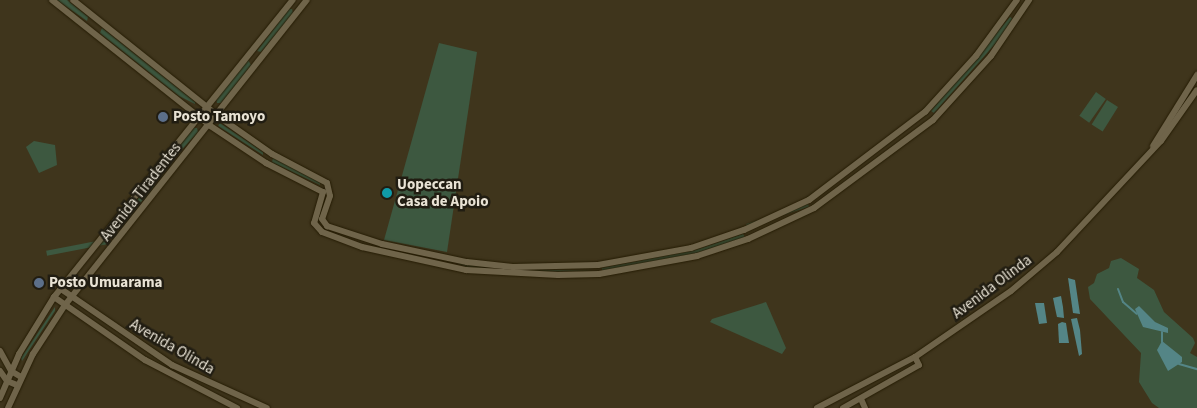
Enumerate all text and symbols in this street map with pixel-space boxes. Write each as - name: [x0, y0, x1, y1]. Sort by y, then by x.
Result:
- place label: Posto Tamoyo: [173, 108, 265, 126]
- marker: Posto Tamoyo: [157, 111, 169, 123]
- street label: Avenida Tiradentes: [97, 139, 185, 245]
- place label: Uopeccan Casa de Apoio: [397, 175, 489, 210]
- marker: Uopeccan Casa de Apoio: [381, 187, 393, 199]
- street label: Avenida Olinda: [949, 251, 1035, 323]
- place label: Posto Umuarama: [49, 274, 162, 292]
- marker: Posto Umuarama: [33, 277, 45, 289]
- street label: Avenida Olinda: [126, 316, 218, 378]

